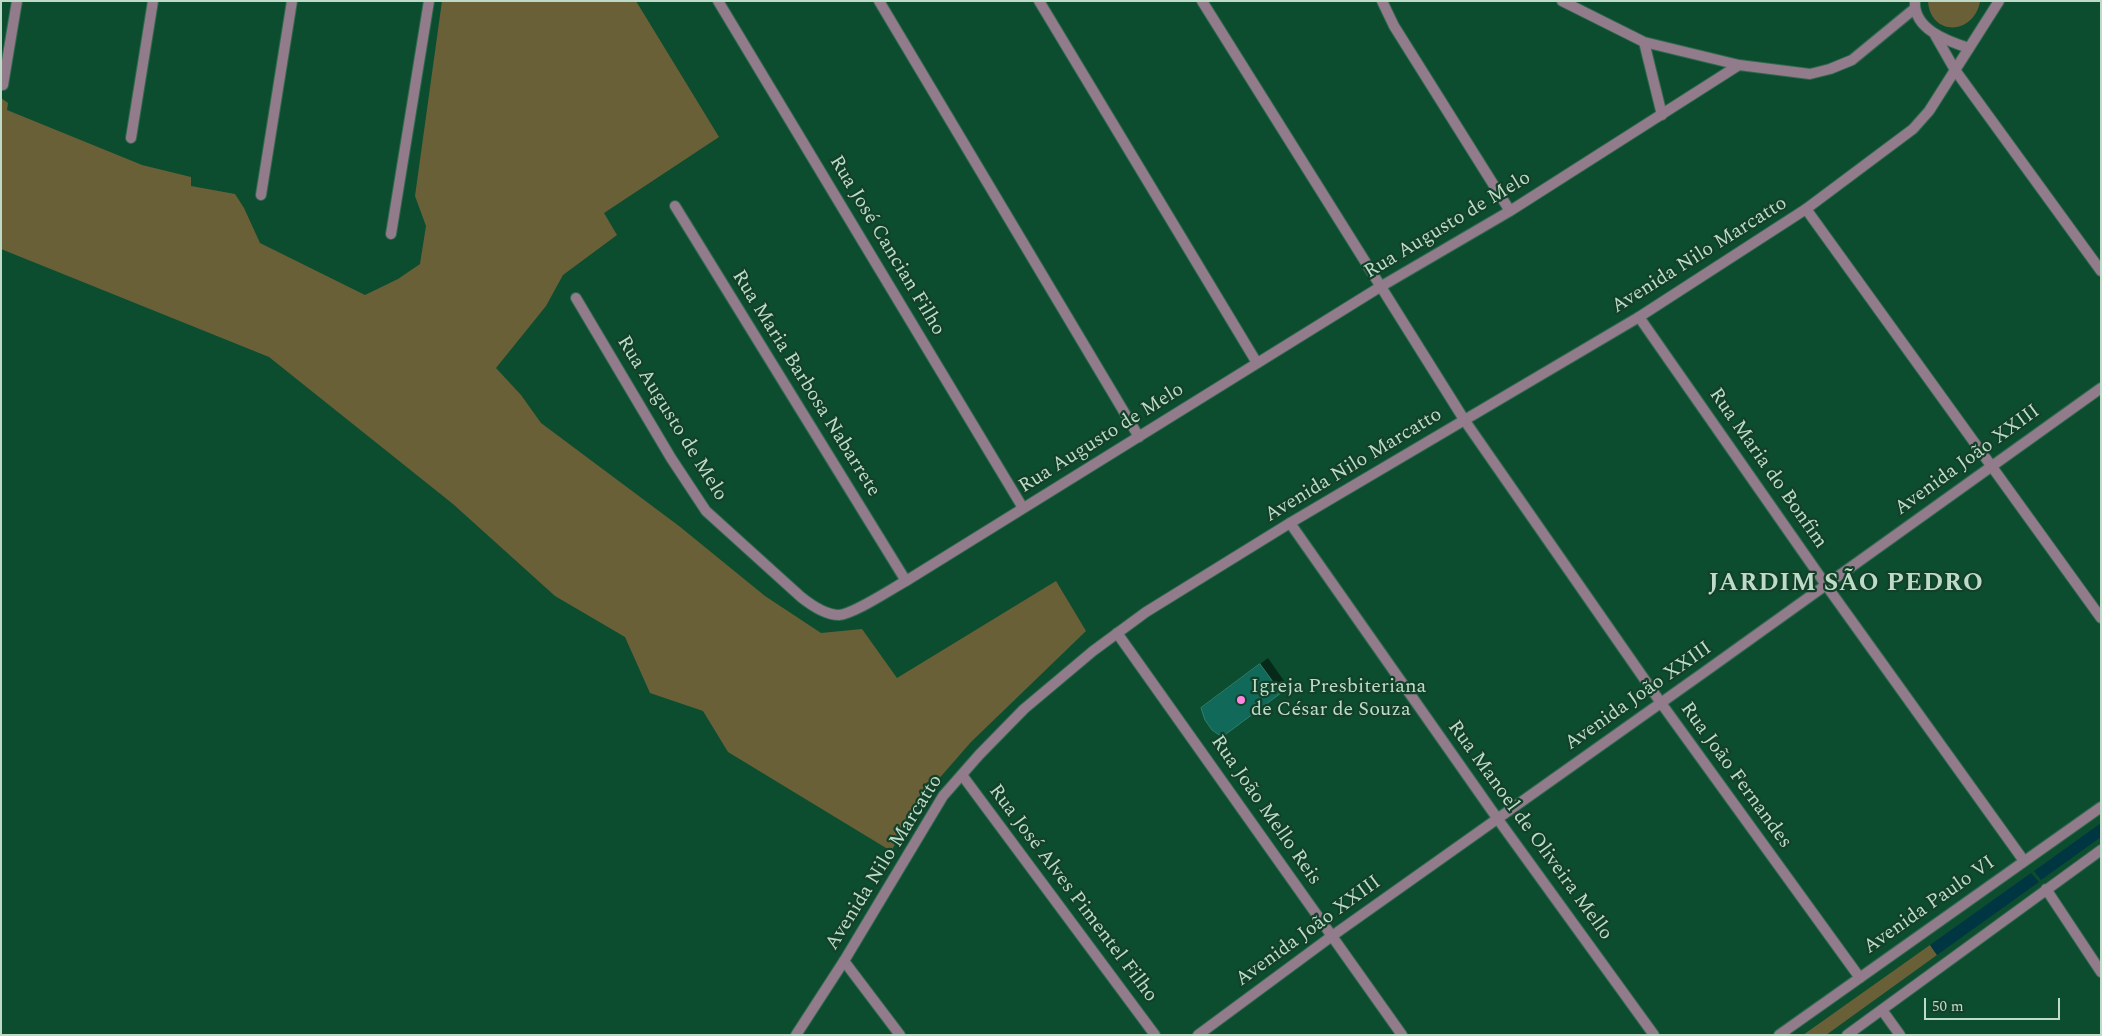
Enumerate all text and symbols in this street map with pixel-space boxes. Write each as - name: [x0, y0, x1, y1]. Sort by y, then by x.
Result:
- street label: Rua José Cancian Filho: [823, 152, 949, 340]
- street label: Rua Augusto de Melo: [1360, 167, 1536, 285]
- street label: Avenida Nilo Marcatto: [1608, 192, 1792, 320]
- street label: Rua Maria Barbosa Nabarrete: [725, 266, 885, 502]
- street label: Rua Augusto de Melo: [611, 332, 731, 506]
- street label: Rua Augusto de Melo: [1015, 379, 1189, 499]
- street label: Rua Maria do Bonfim: [1703, 384, 1831, 554]
- street label: Avenida João XXIII: [1891, 400, 2045, 522]
- street label: Avenida Nilo Marcatto: [1261, 404, 1447, 528]
- district label: JARDIM SÃO PEDRO: [1706, 570, 1986, 600]
- street label: Avenida João XXIII: [1561, 637, 1717, 757]
- place label: Igreja Presbiteriana de César de Souza: [1251, 676, 1426, 723]
- marker: Igreja Presbiteriana de César de Souza: [1235, 694, 1247, 706]
- street label: Rua João Fernandes: [1674, 698, 1796, 854]
- street label: Rua Manoel de Oliveira Mello: [1441, 717, 1617, 945]
- street label: Rua João Mello Reis: [1204, 731, 1326, 891]
- street label: Avenida Nilo Marcatto: [821, 771, 949, 955]
- street label: Rua José Alves Pimentel Filho: [982, 780, 1162, 1008]
- street label: Avenida Paulo VI: [1860, 852, 2000, 960]
- street label: Avenida João XXIII: [1232, 871, 1386, 993]
- scale bar: [1927, 988, 2063, 1020]
- text: 50 m: [1932, 995, 1964, 1018]

